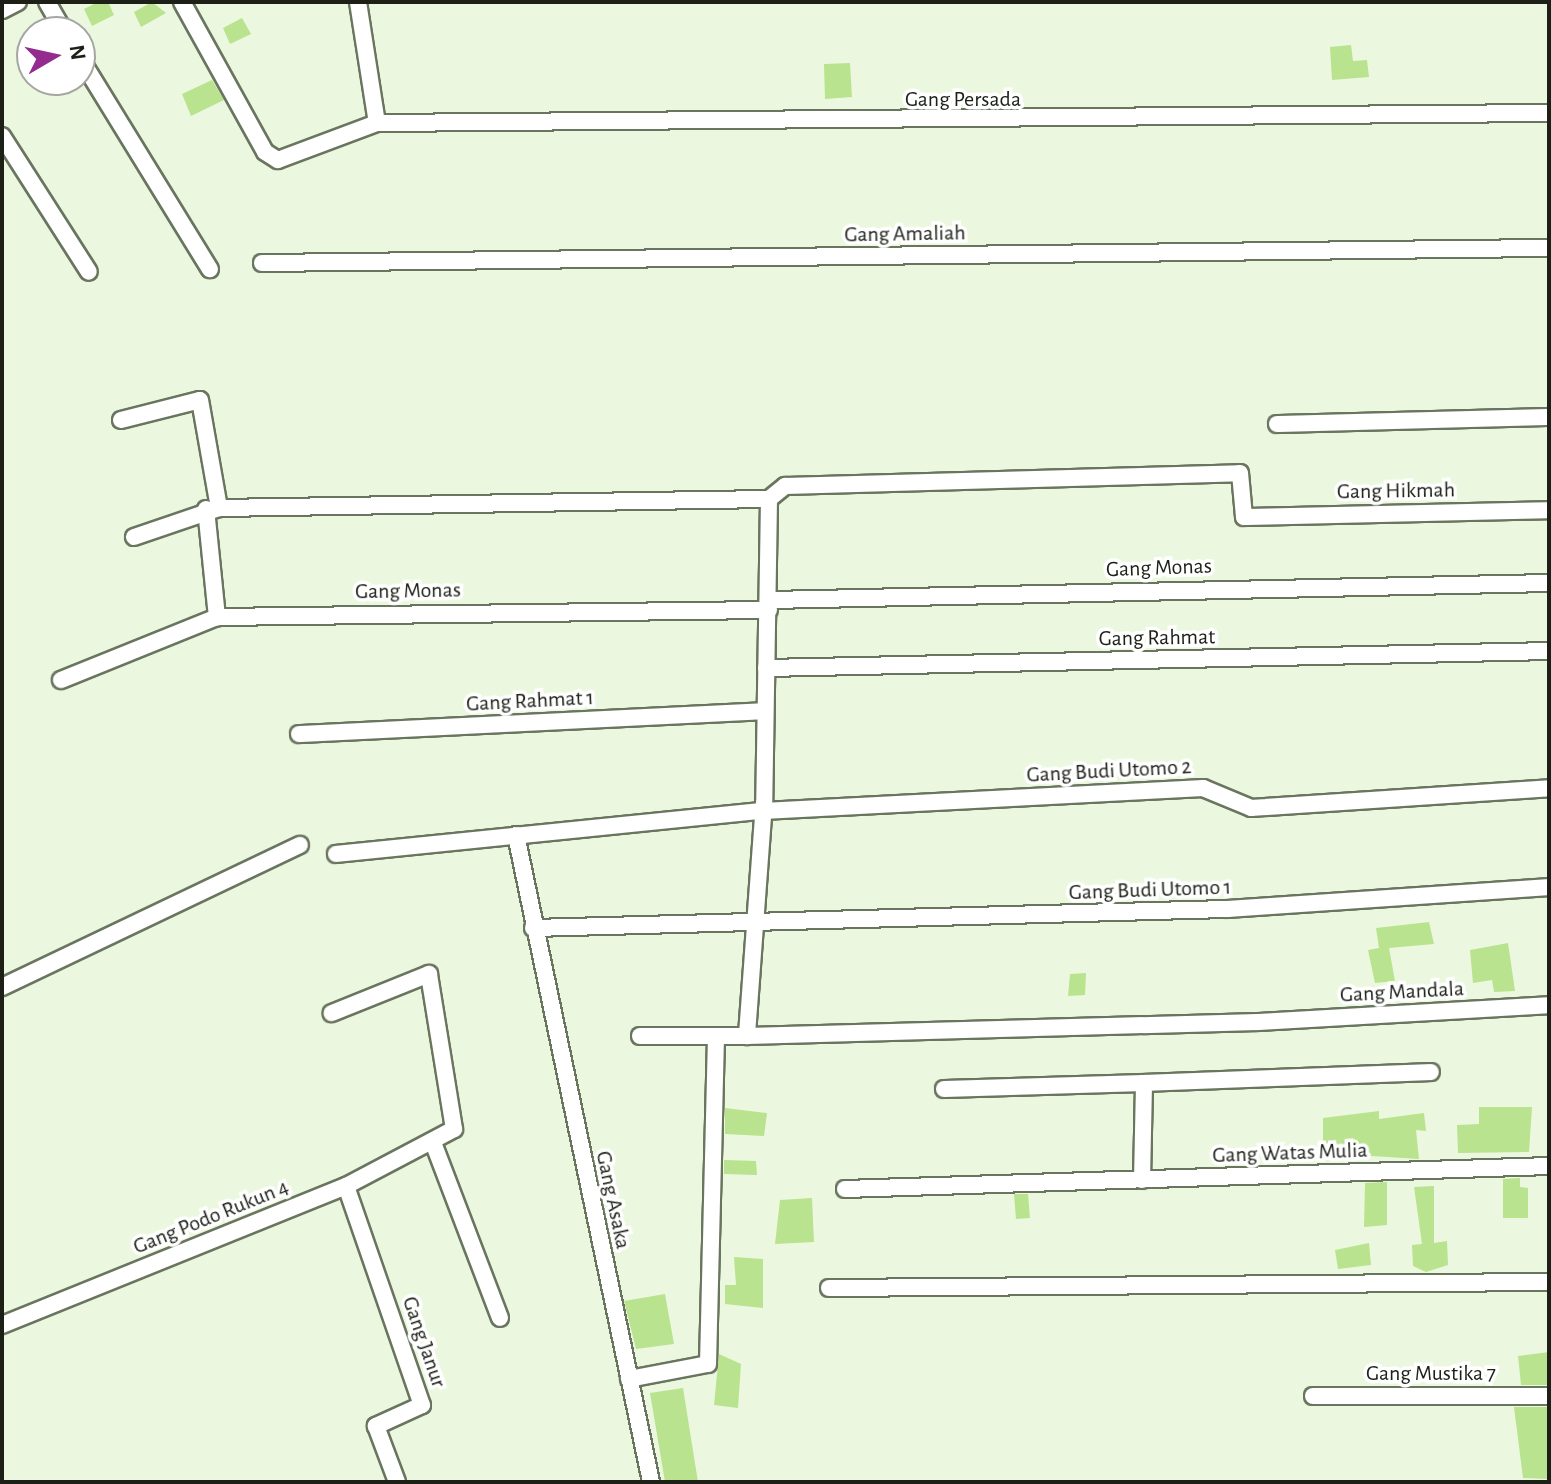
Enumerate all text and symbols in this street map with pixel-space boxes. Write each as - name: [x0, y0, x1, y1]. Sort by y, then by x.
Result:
- north arrow: [16, 16, 96, 96]
- text: N: [66, 43, 90, 62]
- street label: Gang Persada: [905, 87, 1021, 113]
- street label: Gang Amaliah: [844, 220, 966, 248]
- street label: Gang Hikmah: [1337, 477, 1455, 505]
- street label: Gang Monas: [1106, 553, 1212, 583]
- street label: Gang Monas: [355, 577, 461, 605]
- street label: Gang Rahmat: [1099, 624, 1215, 652]
- street label: Gang Rahmat 1: [466, 684, 594, 718]
- street label: Gang Budi Utomo 2: [1026, 753, 1192, 789]
- street label: Gang Budi Utomo 1: [1068, 874, 1232, 906]
- street label: Gang Mandala: [1339, 976, 1465, 1008]
- street label: Gang Watas Mulia: [1212, 1137, 1368, 1169]
- street label: Gang Asaka: [590, 1149, 636, 1251]
- street label: Gang Podo Rukun 4: [129, 1174, 293, 1260]
- street label: Gang Janur: [396, 1293, 452, 1391]
- street label: Gang Mustika 7: [1366, 1361, 1496, 1387]

